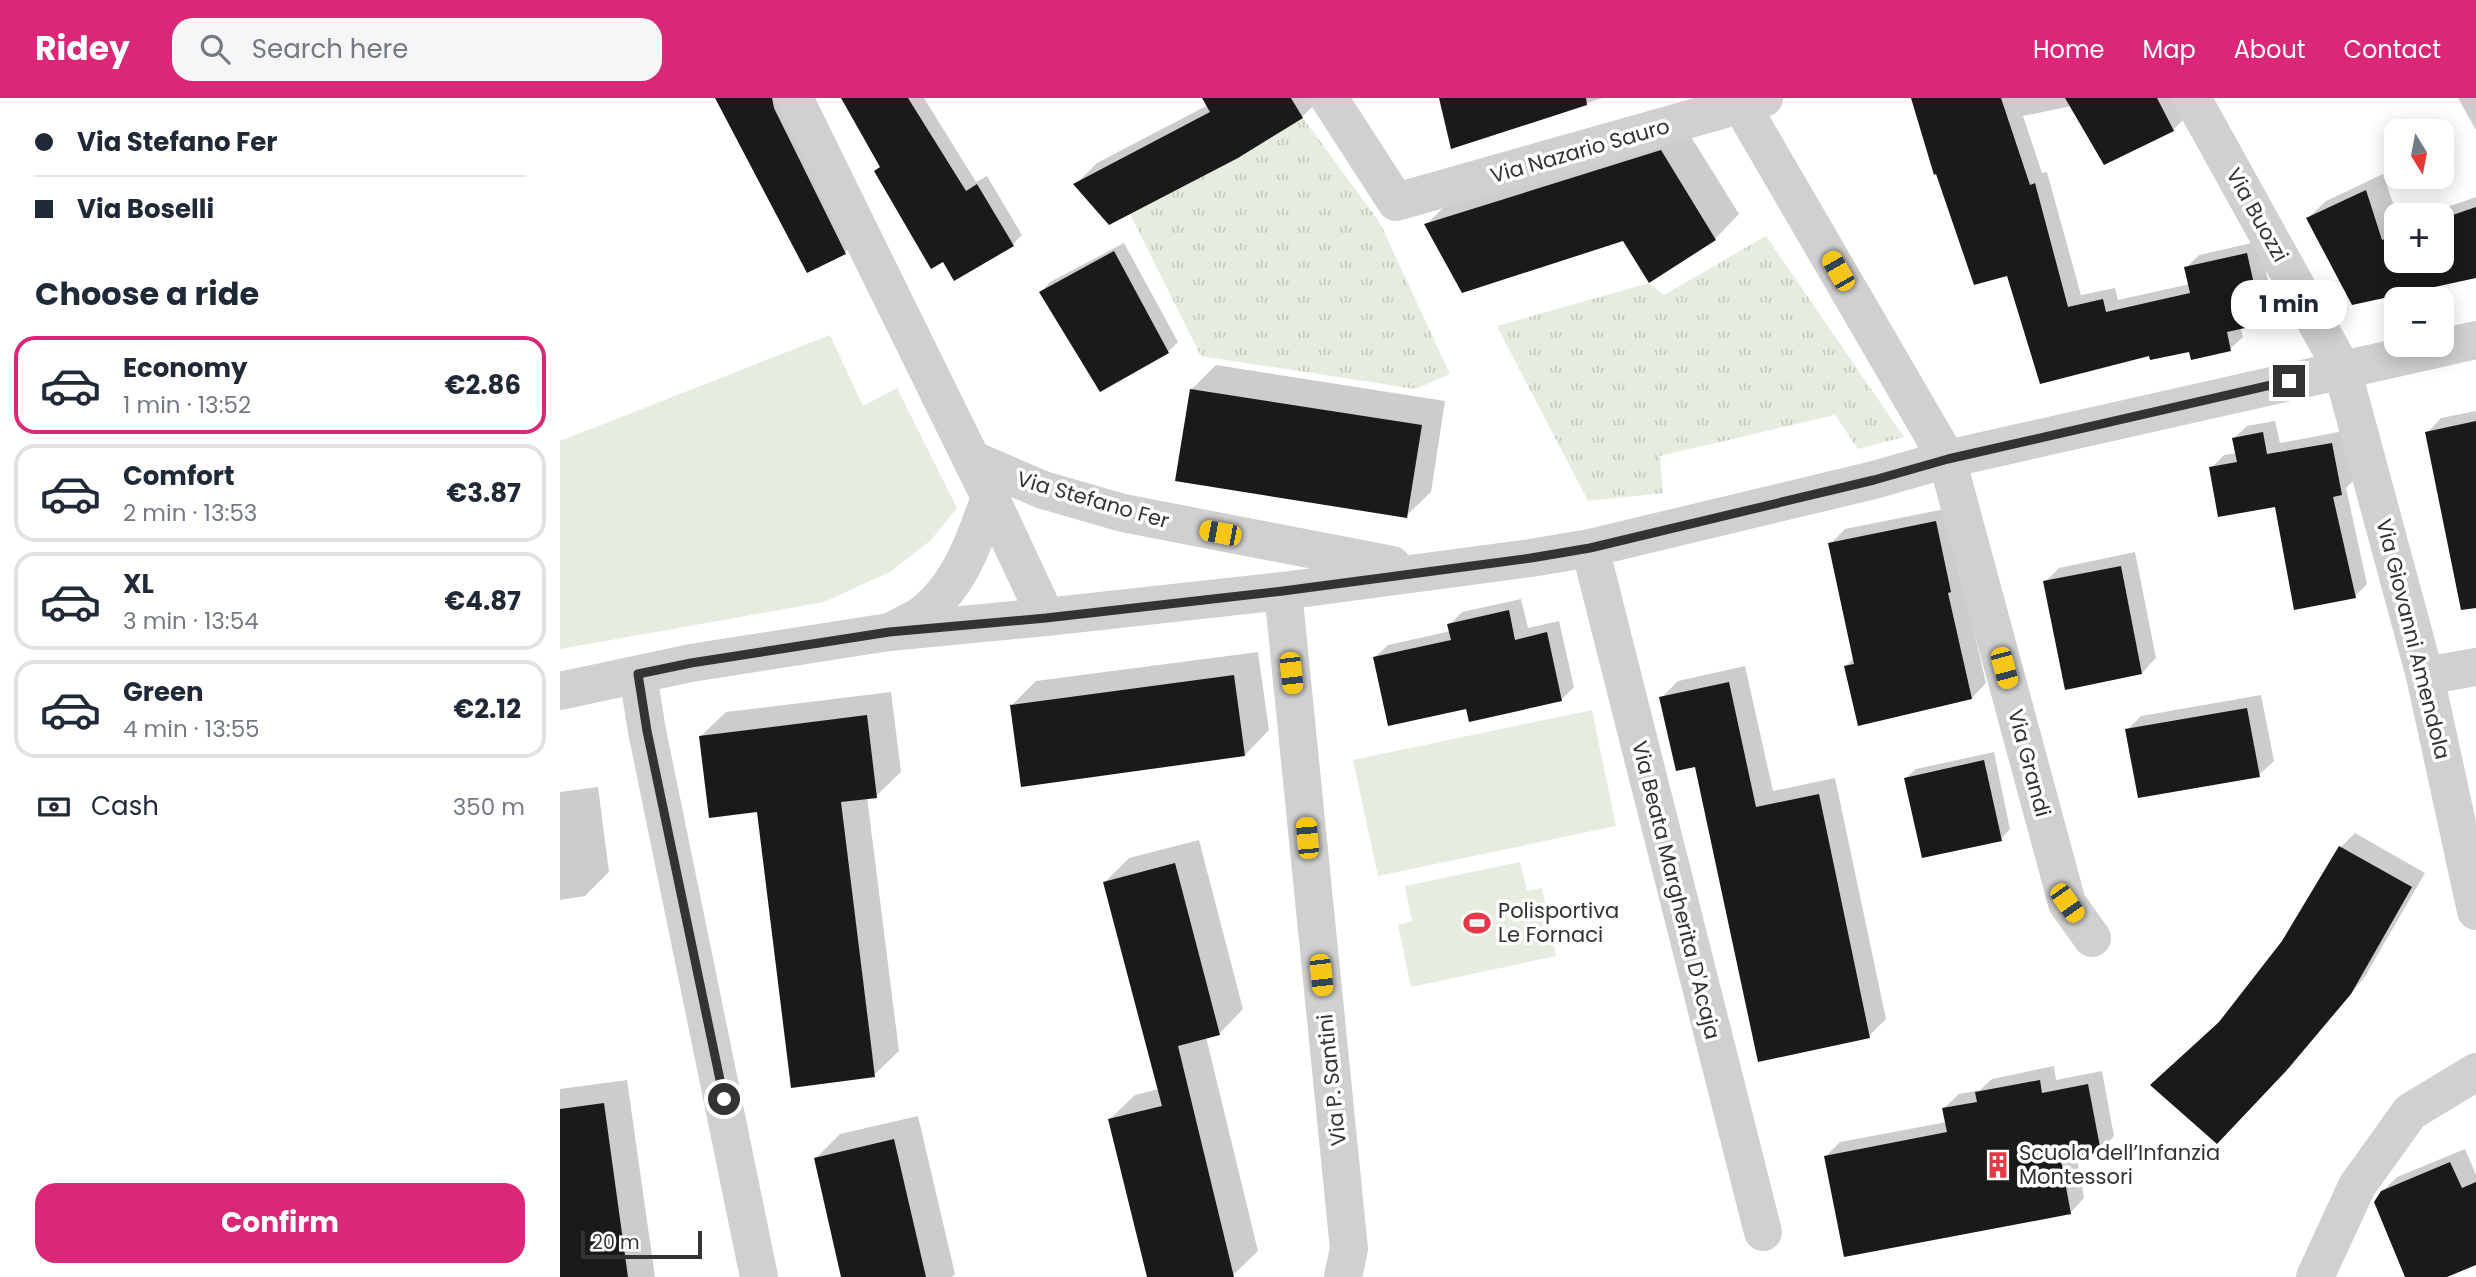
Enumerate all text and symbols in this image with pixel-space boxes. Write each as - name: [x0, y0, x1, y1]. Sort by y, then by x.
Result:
- search box: [172, 18, 662, 81]
- text: Ridey: [35, 25, 130, 72]
- icon: search: [196, 30, 234, 68]
- text: Search here: [252, 31, 408, 67]
- text: Home: [2033, 33, 2105, 66]
- text: Map: [2143, 33, 2196, 66]
- text: About: [2234, 33, 2305, 66]
- text: Contact: [2343, 33, 2441, 66]
- street label: Via Nazario Sauro: [1487, 111, 1673, 190]
- north arrow: [2384, 119, 2454, 189]
- map controls: [2384, 119, 2454, 357]
- text: Via Stefano Fer: [77, 124, 277, 160]
- street label: Via Buozzi: [2220, 163, 2295, 267]
- text: Via Boselli: [77, 191, 214, 227]
- button: +: [2384, 203, 2454, 273]
- car: [1819, 248, 1858, 294]
- text: Choose a ride: [35, 271, 259, 316]
- callout: 1 min: [2231, 280, 2347, 328]
- button: −: [2384, 287, 2454, 357]
- text: 1 min: [2259, 288, 2319, 320]
- text: Economy: [123, 350, 247, 386]
- icon: car: [39, 354, 102, 417]
- route end: [2273, 365, 2305, 397]
- text: €2.86: [445, 367, 521, 403]
- text: 1 min · 13:52: [123, 389, 251, 421]
- text: Comfort: [123, 458, 235, 494]
- icon: car: [39, 462, 102, 525]
- street label: Via Stefano Fer: [1014, 464, 1173, 535]
- text: €3.87: [446, 475, 521, 511]
- text: 2 min · 13:53: [123, 497, 257, 529]
- street label: Via Giovanni Amendola: [2370, 516, 2457, 762]
- car: [1198, 519, 1243, 547]
- text: XL: [123, 566, 154, 602]
- icon: car: [39, 570, 102, 633]
- text: €4.87: [445, 583, 521, 619]
- text: 3 min · 13:54: [123, 605, 259, 637]
- car: [1989, 645, 2020, 691]
- car: [1279, 651, 1304, 695]
- text: Green: [123, 674, 204, 710]
- icon: car: [39, 678, 102, 741]
- text: €2.12: [454, 691, 521, 727]
- street label: Via Grandi: [2001, 706, 2058, 820]
- text: 4 min · 13:55: [123, 713, 260, 745]
- street label: Via Beata Margherita D'Acaja: [1625, 738, 1728, 1042]
- icon: cash: [35, 788, 73, 826]
- text: Cash: [91, 788, 159, 824]
- text: 350 m: [453, 791, 525, 823]
- car: [1295, 816, 1320, 860]
- car: [2047, 880, 2088, 926]
- place label: Polisportiva Le Fornaci: [1498, 896, 1619, 949]
- sports icon: Polisportiva Le Fornaci: [1462, 908, 1492, 938]
- car: [1309, 953, 1334, 997]
- street label: Via P. Santini: [1310, 1013, 1353, 1148]
- route start: [708, 1083, 740, 1115]
- place label: Scuola dell’Infanzia Montessori: [2019, 1138, 2220, 1191]
- building icon: Scuola dell’Infanzia Montessori: [1983, 1150, 2013, 1180]
- button: Confirm: [35, 1183, 525, 1263]
- scale bar: [581, 1228, 702, 1260]
- text: 20 m: [592, 1229, 640, 1256]

